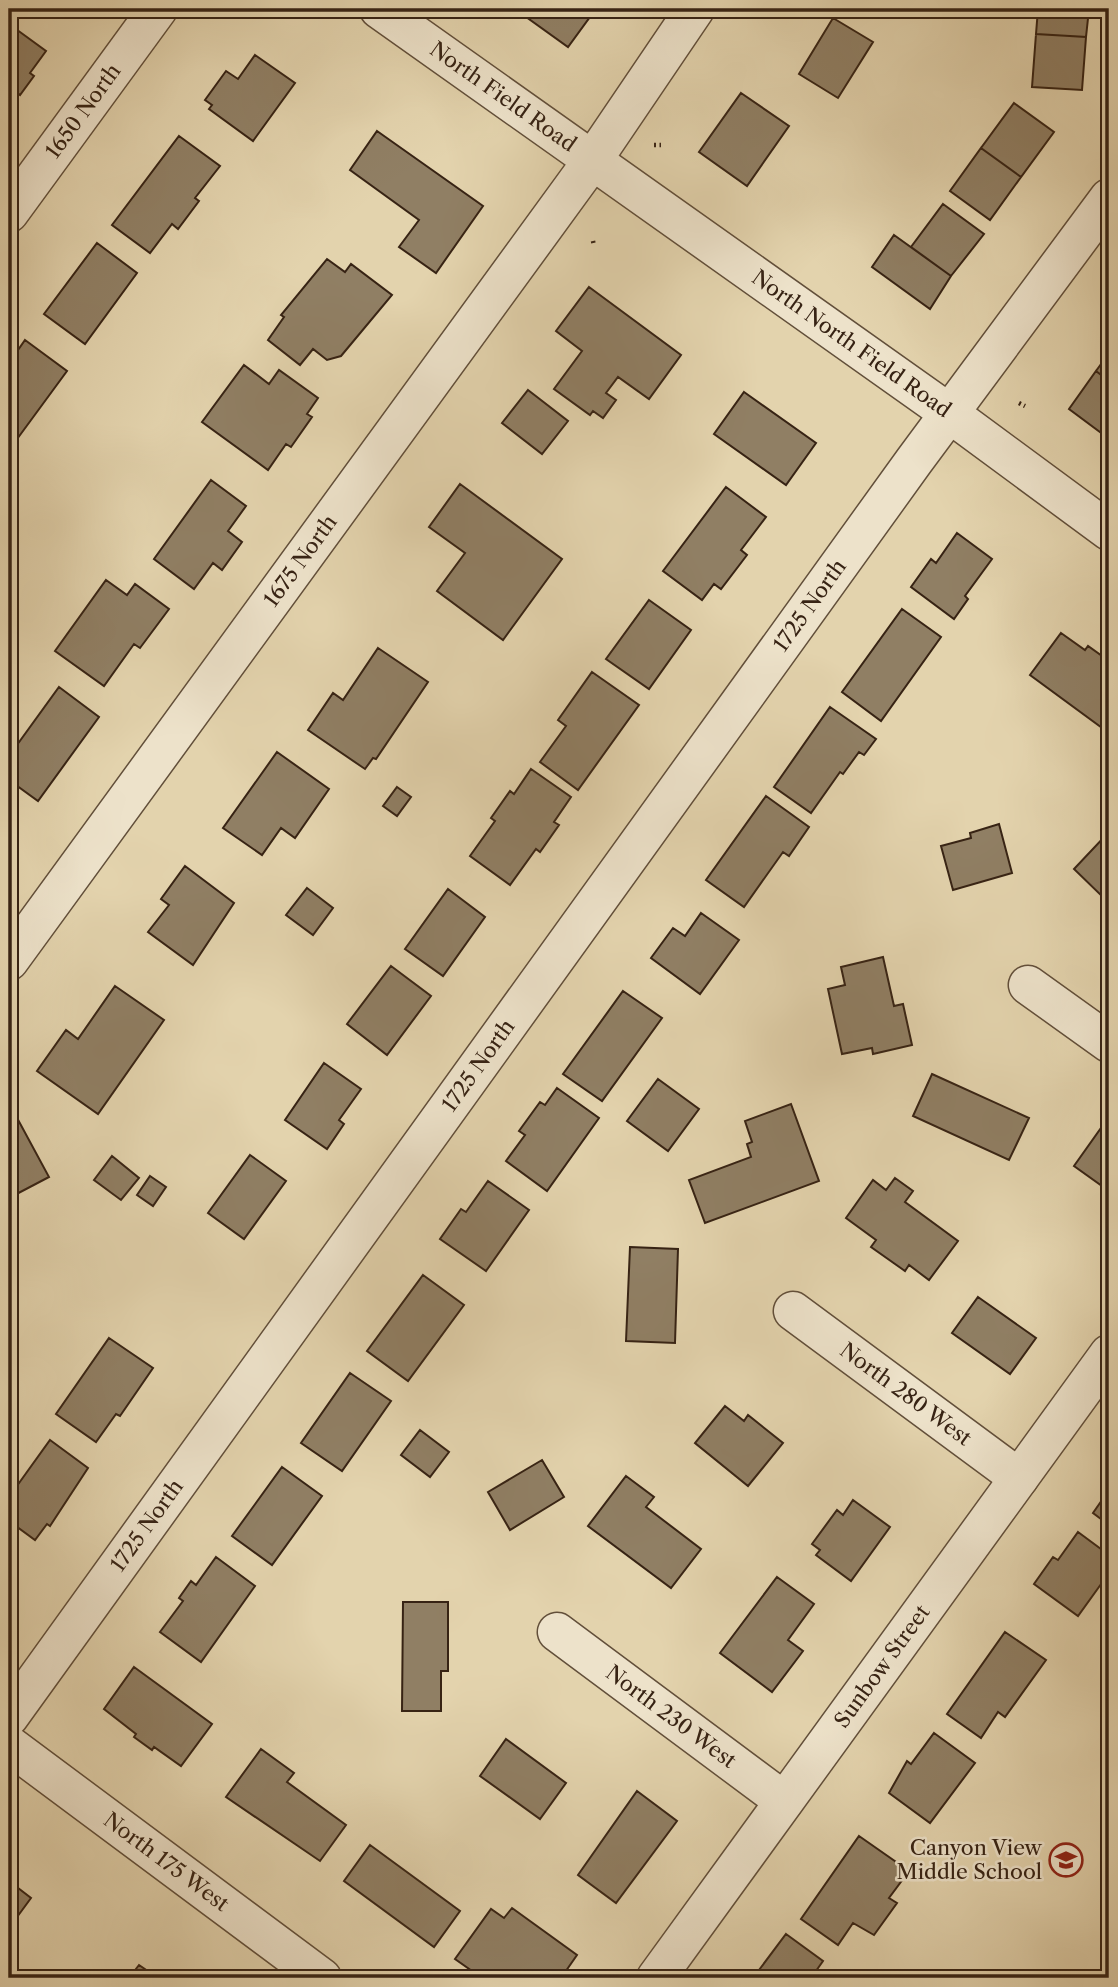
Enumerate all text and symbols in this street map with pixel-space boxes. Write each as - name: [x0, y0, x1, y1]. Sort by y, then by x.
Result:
- street label: North Field Road: [425, 36, 581, 157]
- street label: 1650 North: [40, 59, 126, 163]
- street label: North North Field Road: [747, 264, 956, 422]
- street label: 1675 North: [258, 510, 342, 611]
- street label: 1725 North: [768, 554, 851, 656]
- street label: 1725 North: [436, 1014, 520, 1116]
- street label: North 280 West: [835, 1337, 977, 1451]
- street label: 1725 North: [105, 1474, 188, 1576]
- street label: Sunbow Street: [829, 1599, 935, 1732]
- street label: North 230 West: [601, 1660, 742, 1773]
- street label: North 175 West: [99, 1807, 234, 1917]
- place label: Canyon View Middle School: [897, 1835, 1043, 1884]
- school or university icon: Canyon View Middle School: [1047, 1841, 1085, 1879]

